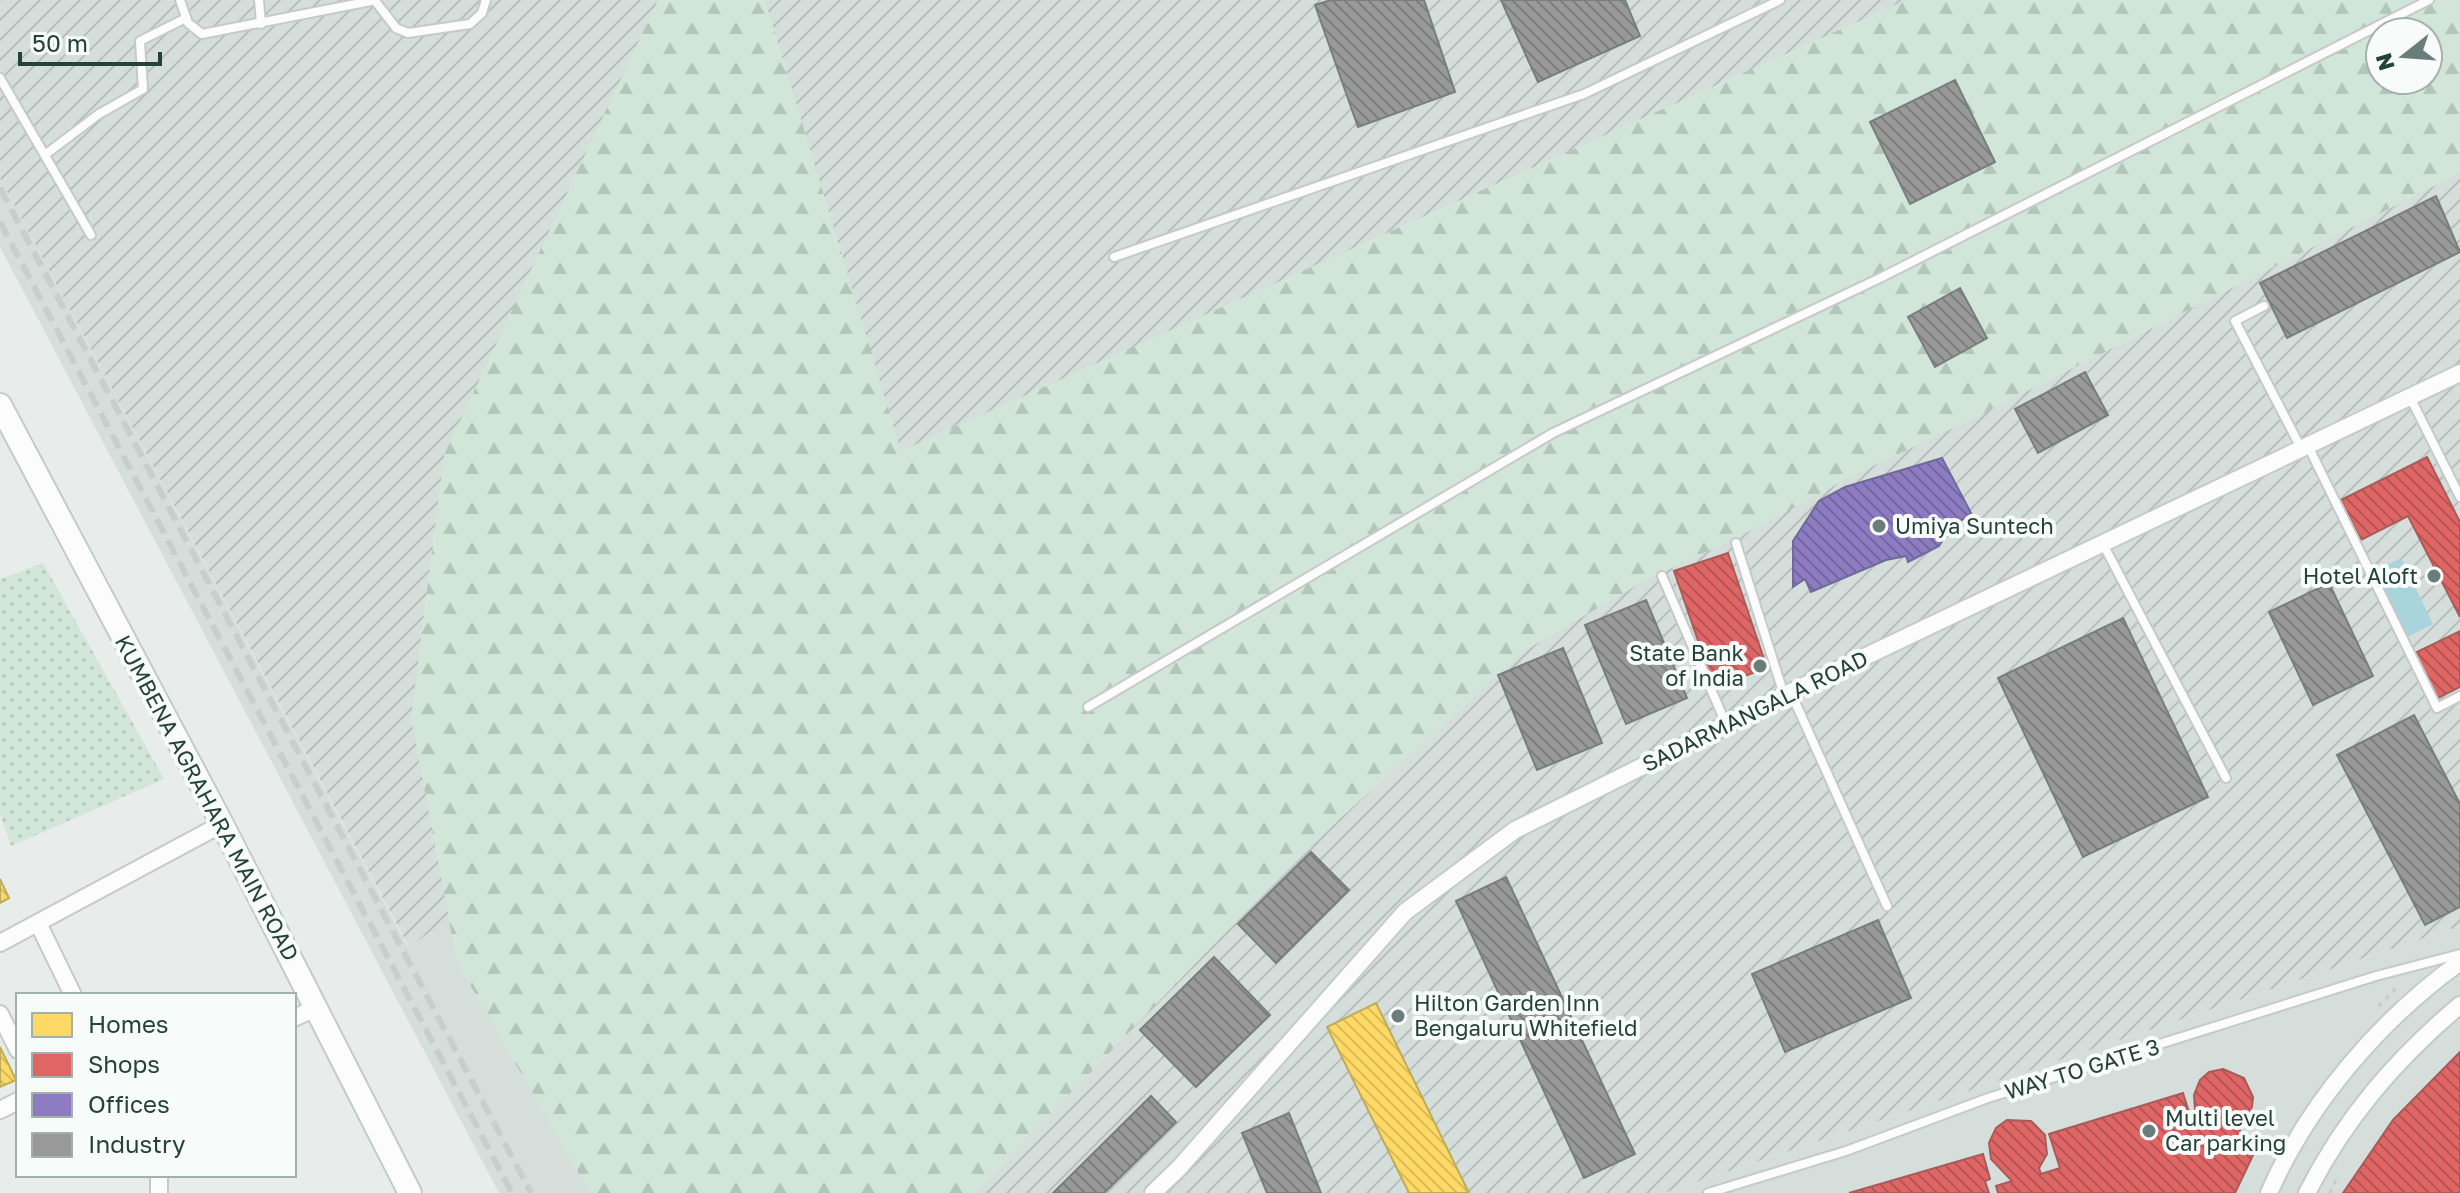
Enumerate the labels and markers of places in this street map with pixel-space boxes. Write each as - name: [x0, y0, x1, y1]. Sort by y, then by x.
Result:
- place label: Umiya Suntech: [1895, 512, 2054, 539]
- marker: Umiya Suntech: [1870, 517, 1888, 535]
- place label: Hotel Aloft: [2303, 562, 2418, 589]
- marker: Hotel Aloft: [2425, 567, 2443, 585]
- place label: State Bank of India: [1629, 639, 1744, 691]
- marker: State Bank of India: [1751, 657, 1769, 675]
- place label: Hilton Garden Inn Bengaluru Whitefield: [1414, 989, 1638, 1041]
- marker: Hilton Garden Inn Bengaluru Whitefield: [1389, 1007, 1407, 1025]
- place label: Multi level Car parking: [2165, 1104, 2286, 1156]
- marker: Multi level Car parking: [2140, 1122, 2158, 1140]

